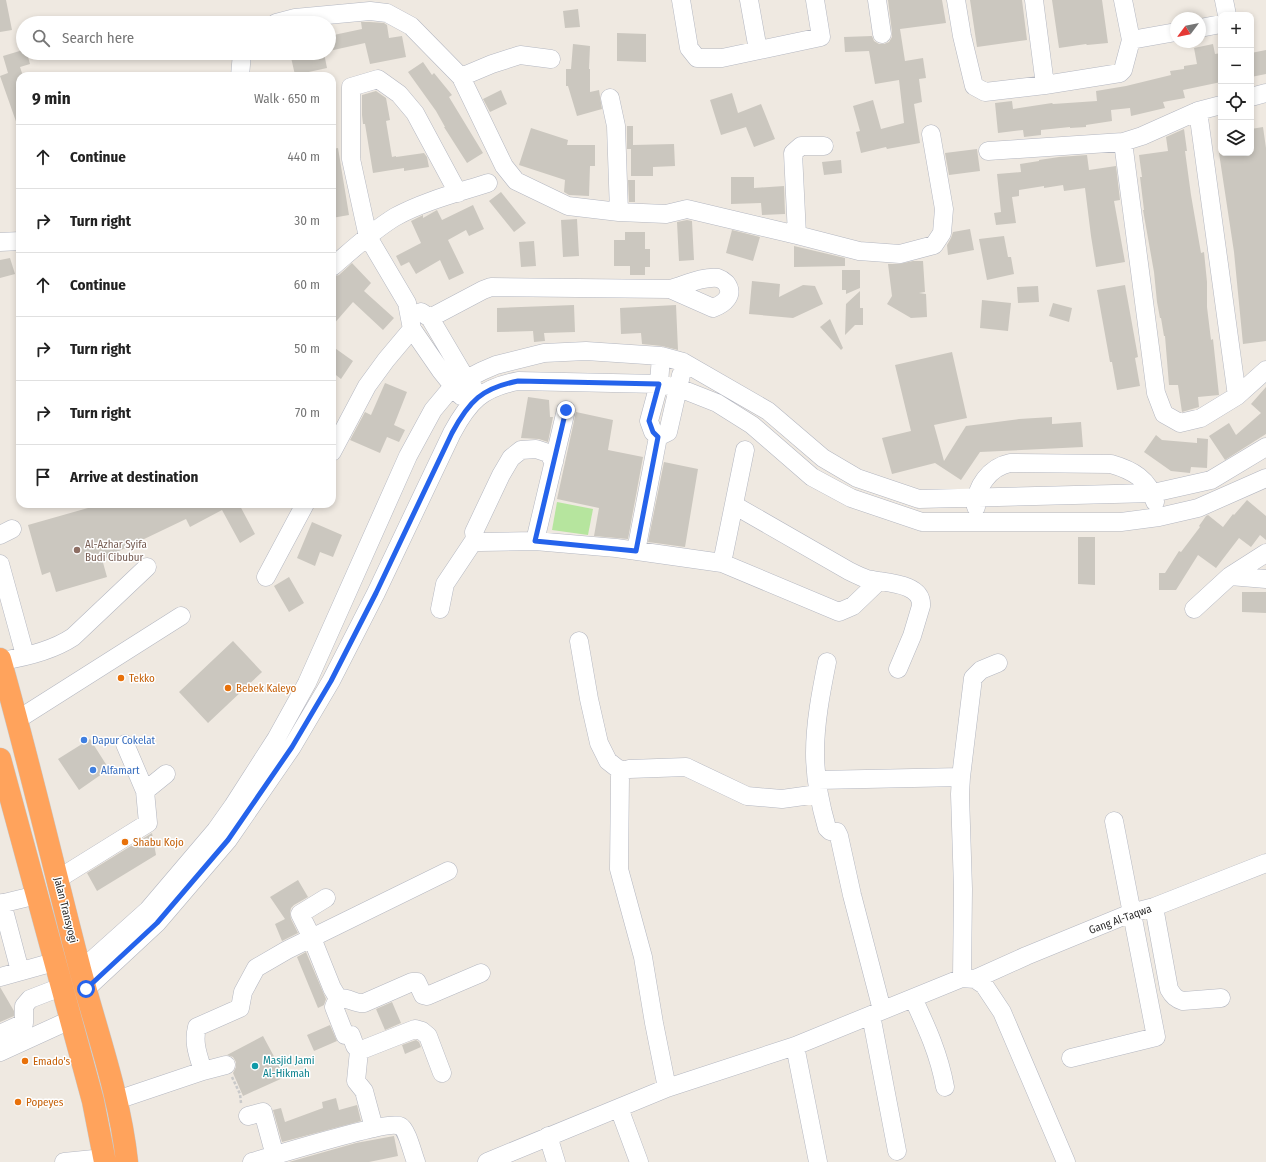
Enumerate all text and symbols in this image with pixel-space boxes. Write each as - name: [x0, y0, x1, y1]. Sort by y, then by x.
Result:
- north arrow: [1170, 12, 1206, 48]
- map controls: [1218, 12, 1254, 156]
- button: +: [1218, 12, 1254, 48]
- search box: [16, 16, 336, 60]
- icon: search: [30, 27, 52, 49]
- text: Search here: [62, 29, 134, 47]
- button: −: [1218, 48, 1254, 84]
- button: locate: [1218, 84, 1254, 120]
- text: 9 min: [32, 88, 71, 109]
- text: Walk · 650 m: [254, 91, 320, 106]
- button: layers: [1218, 120, 1254, 156]
- icon: ahead: [32, 146, 54, 168]
- text: Continue: [70, 148, 126, 166]
- text: 440 m: [288, 149, 320, 164]
- icon: right: [32, 210, 54, 232]
- text: Turn right: [70, 212, 131, 230]
- text: 30 m: [294, 213, 320, 228]
- icon: ahead: [32, 274, 54, 296]
- text: Continue: [70, 276, 126, 294]
- text: 60 m: [294, 277, 320, 292]
- icon: right: [32, 338, 54, 360]
- text: Turn right: [70, 340, 131, 358]
- text: 50 m: [294, 341, 320, 356]
- route end: [557, 401, 575, 419]
- icon: right: [32, 402, 54, 424]
- text: Turn right: [70, 404, 131, 422]
- text: 70 m: [295, 405, 320, 420]
- icon: arrive: [32, 466, 54, 488]
- text: Arrive at destination: [70, 468, 198, 486]
- place label: Al-Azhar Syifa Budi Cibubur: [85, 538, 147, 564]
- marker: Al-Azhar Syifa Budi Cibubur: [72, 545, 82, 555]
- place label: Tekko: [129, 672, 155, 685]
- marker: Tekko: [116, 673, 126, 683]
- place label: Bebek Kaleyo: [236, 682, 297, 695]
- marker: Bebek Kaleyo: [223, 683, 233, 693]
- place label: Dapur Cokelat: [92, 734, 156, 747]
- marker: Dapur Cokelat: [79, 735, 89, 745]
- place label: Alfamart: [101, 764, 140, 777]
- marker: Alfamart: [88, 765, 98, 775]
- place label: Shabu Kojo: [133, 836, 184, 849]
- marker: Shabu Kojo: [120, 837, 130, 847]
- street label: Jalan Transyogi: [51, 876, 80, 945]
- street label: Gang Al-Taqwa: [1087, 902, 1153, 937]
- route start: [77, 980, 95, 998]
- place label: Masjid Jami Al-Hikmah: [263, 1054, 315, 1080]
- place label: Emado's: [33, 1055, 71, 1068]
- marker: Emado's: [20, 1056, 30, 1066]
- marker: Masjid Jami Al-Hikmah: [250, 1061, 260, 1071]
- place label: Popeyes: [26, 1096, 64, 1109]
- marker: Popeyes: [13, 1097, 23, 1107]

